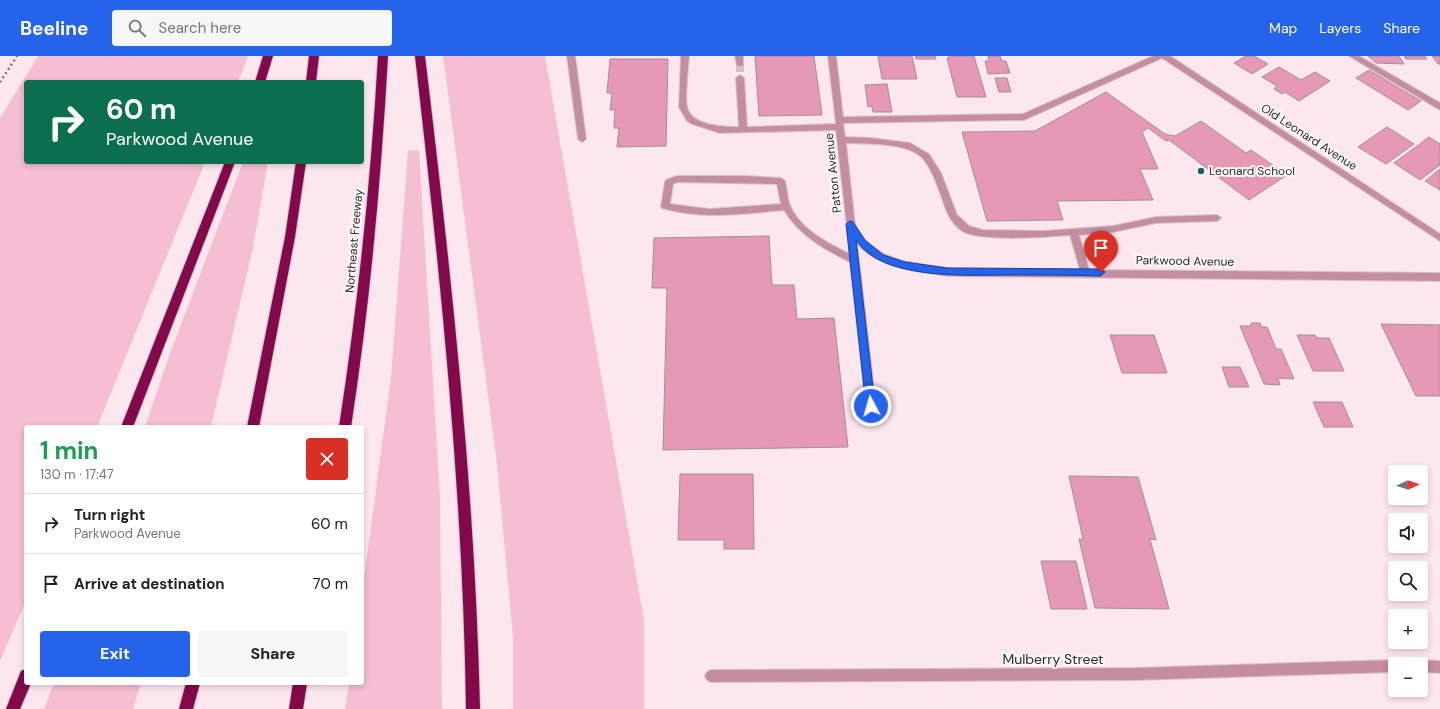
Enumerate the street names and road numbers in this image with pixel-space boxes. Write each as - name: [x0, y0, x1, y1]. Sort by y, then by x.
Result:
- street label: Old Leonard Avenue: [1258, 100, 1360, 174]
- street label: Patton Avenue: [821, 132, 845, 214]
- street label: Northeast Freeway: [341, 188, 367, 294]
- street label: Parkwood Avenue: [1136, 252, 1234, 270]
- street label: Mulberry Street: [1002, 650, 1104, 668]

